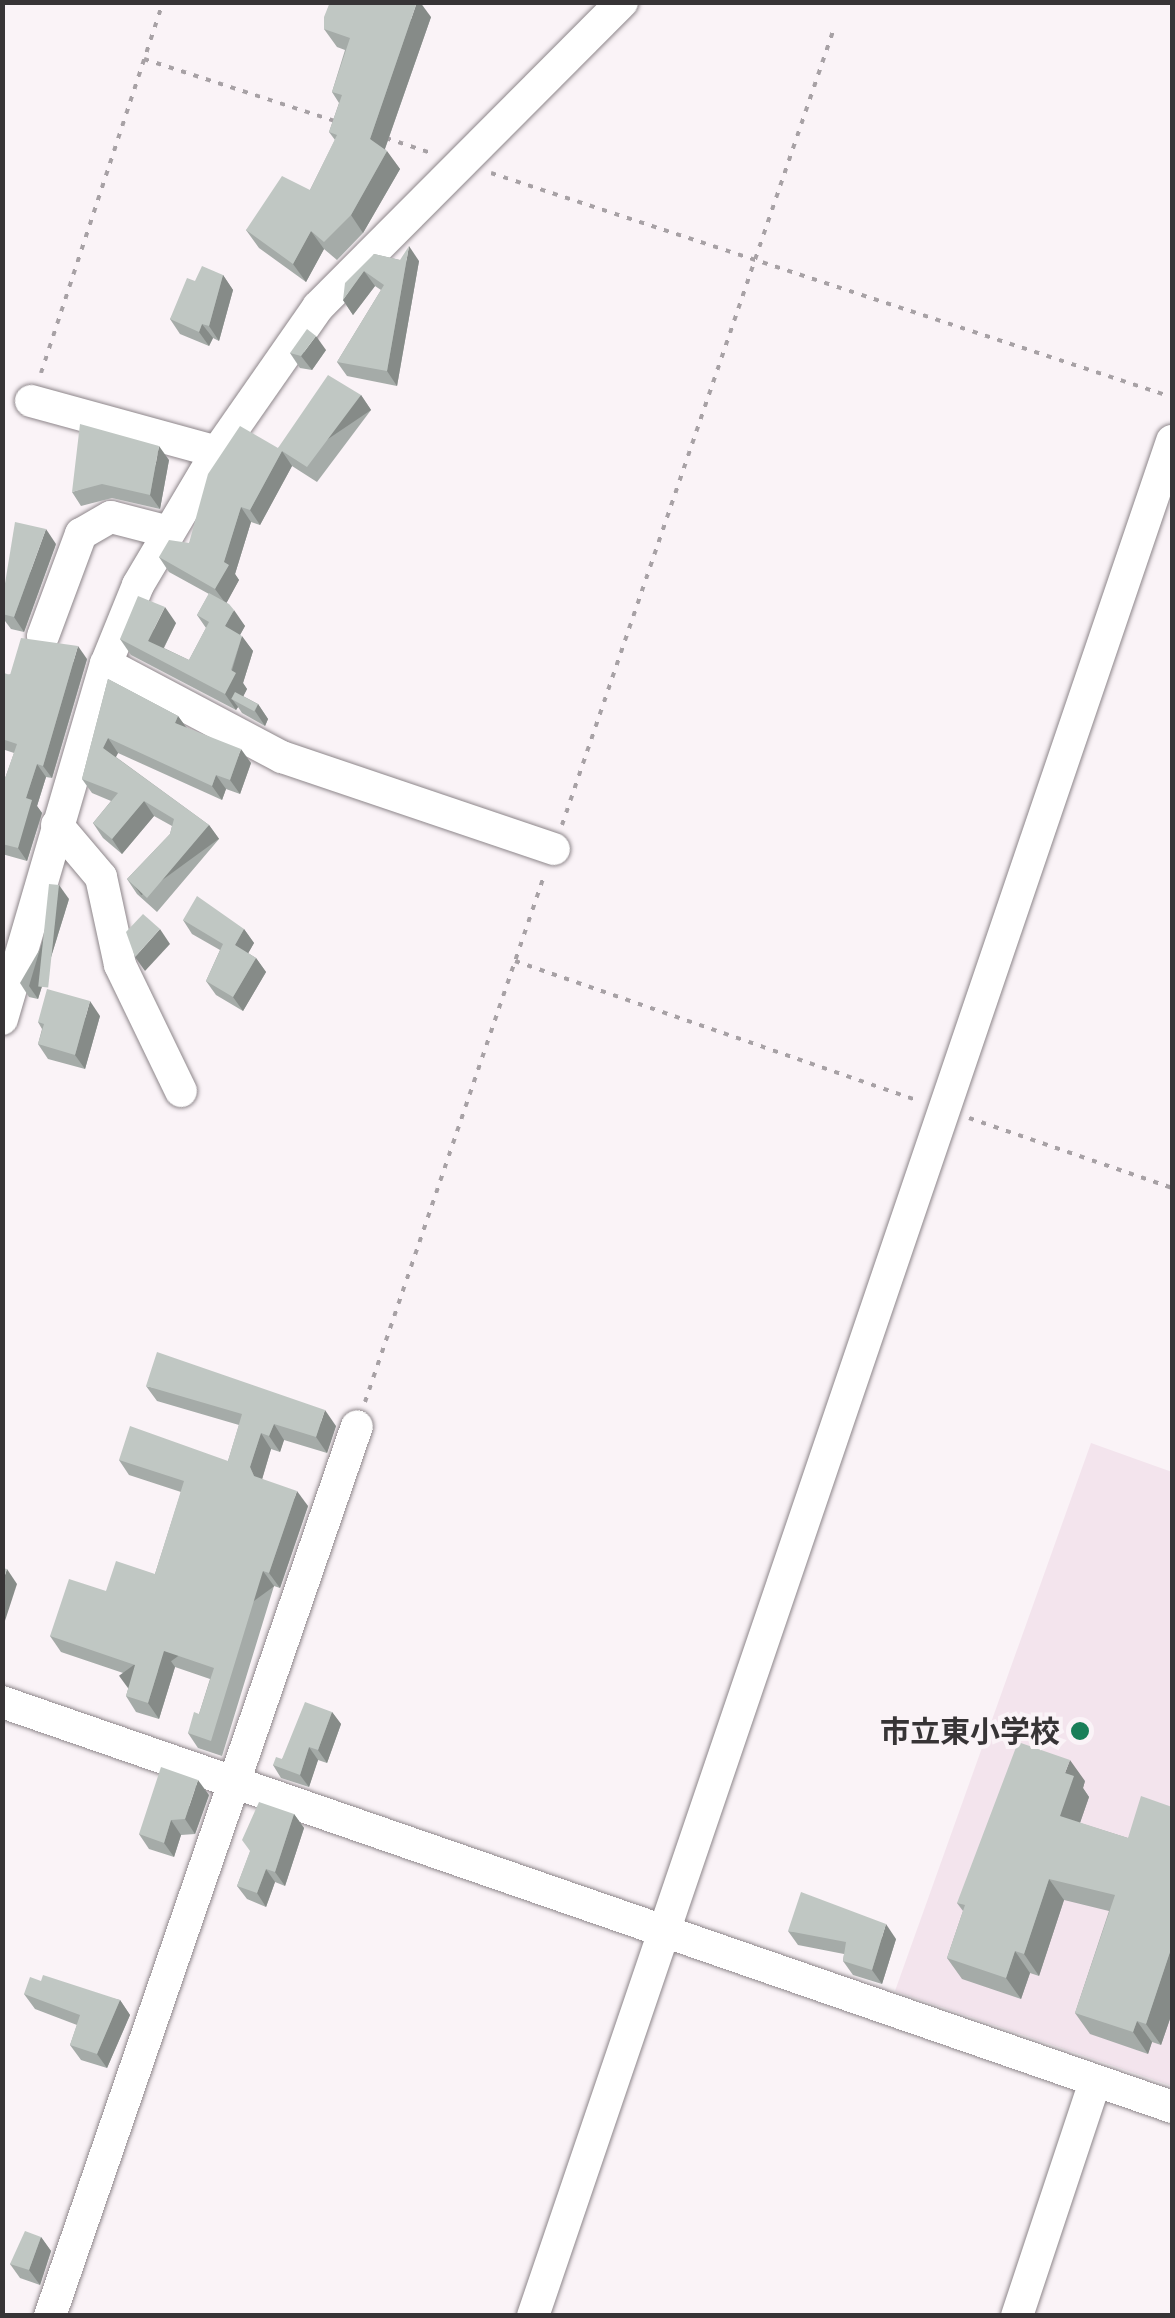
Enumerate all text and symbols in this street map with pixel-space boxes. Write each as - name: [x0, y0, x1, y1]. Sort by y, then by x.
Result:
- place label: 市立東小学校: [880, 1713, 1060, 1749]
- marker: 市立東小学校: [1069, 1720, 1091, 1742]

